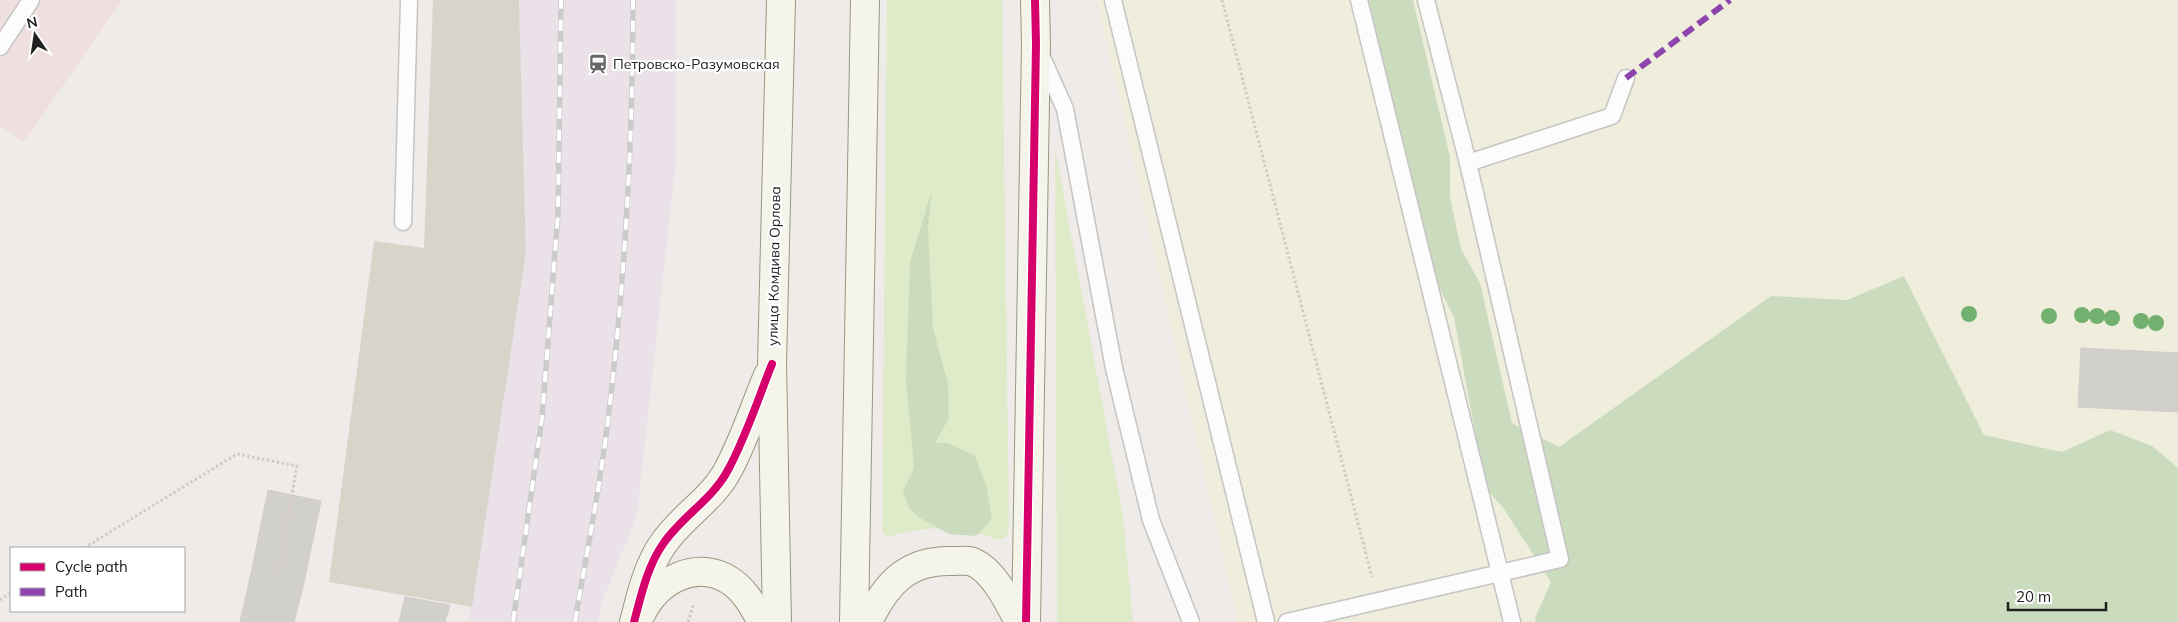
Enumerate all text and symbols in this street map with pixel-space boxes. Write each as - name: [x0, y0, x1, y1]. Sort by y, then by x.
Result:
- north arrow: [10, 10, 60, 60]
- text: N: [25, 12, 39, 32]
- station icon: Петровско-Разумовская: [587, 53, 609, 75]
- place label: Петровско-Разумовская: [613, 55, 780, 73]
- street label: улица Комдива Орлова: [764, 186, 784, 346]
- legend: [10, 547, 185, 612]
- text: Cycle path: [55, 557, 128, 576]
- scale bar: [2008, 580, 2106, 612]
- text: Path: [55, 582, 87, 601]
- text: 20 m: [2016, 587, 2051, 606]

